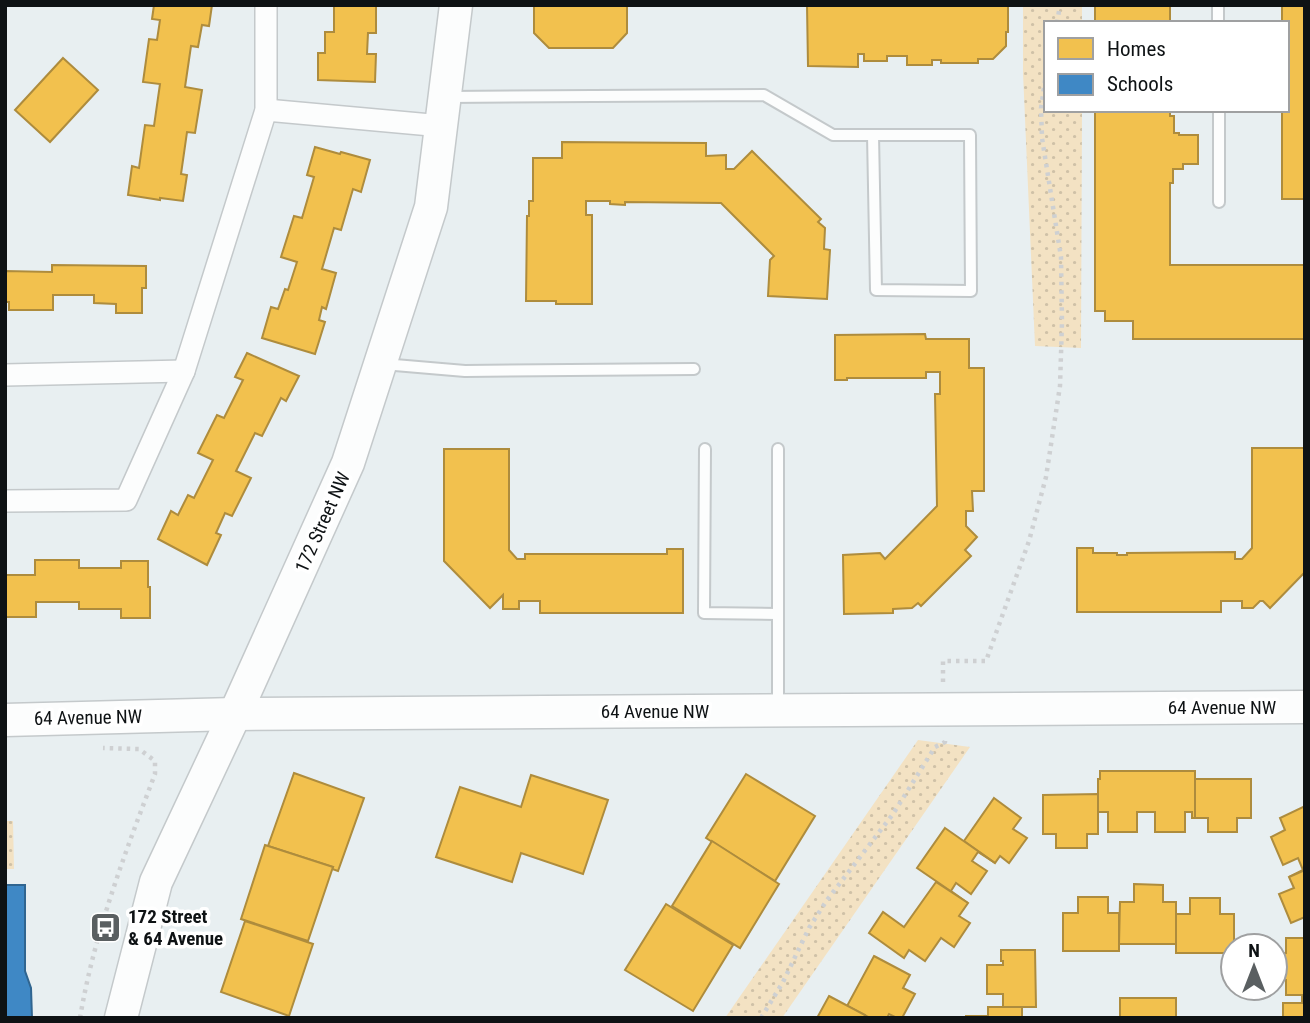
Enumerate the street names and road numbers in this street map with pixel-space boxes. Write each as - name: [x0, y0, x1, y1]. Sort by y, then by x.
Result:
- street label: 172 Street NW: [290, 468, 355, 576]
- street label: 64 Avenue NW: [1168, 696, 1276, 719]
- street label: 64 Avenue NW: [601, 700, 709, 723]
- street label: 64 Avenue NW: [34, 705, 142, 730]

